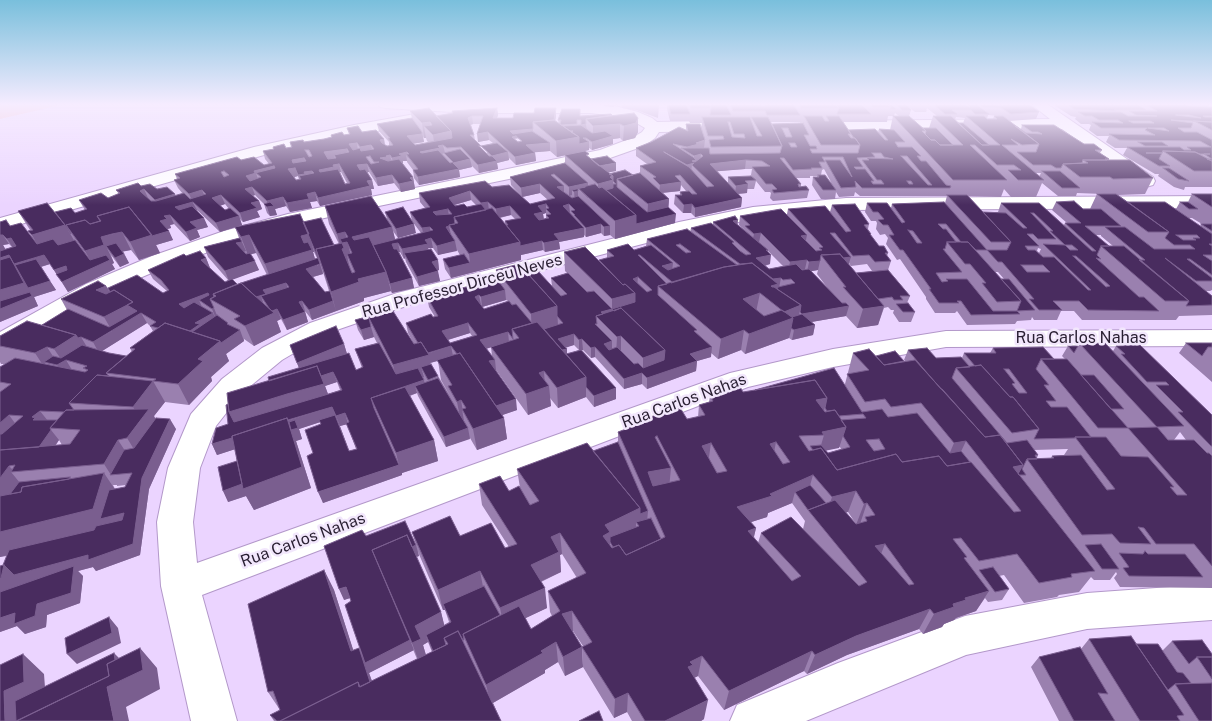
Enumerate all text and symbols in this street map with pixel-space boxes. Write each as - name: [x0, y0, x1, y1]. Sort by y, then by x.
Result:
- street label: Rua Professor Dirceu Neves: [360, 250, 564, 322]
- street label: Rua Carlos Nahas: [1015, 328, 1147, 348]
- street label: Rua Carlos Nahas: [619, 370, 749, 432]
- street label: Rua Carlos Nahas: [238, 509, 368, 571]

